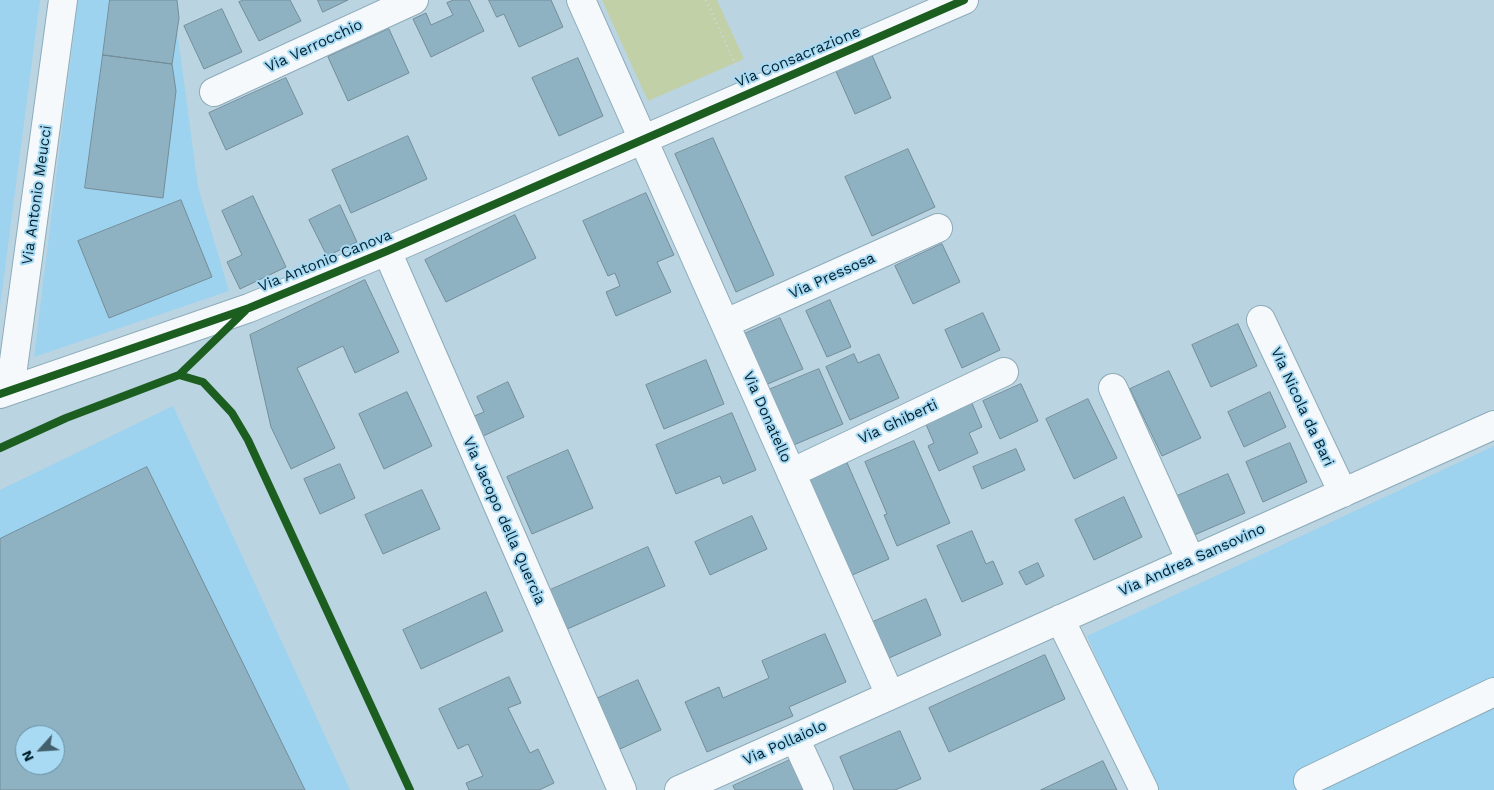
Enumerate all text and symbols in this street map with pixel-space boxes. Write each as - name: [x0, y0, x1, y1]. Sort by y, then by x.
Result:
- street label: Via Verrocchio: [263, 16, 365, 76]
- street label: Via Consacrazione: [733, 23, 863, 91]
- street label: Via Antonio Meucci: [18, 124, 56, 266]
- street label: Via Antonio Canova: [256, 226, 394, 296]
- street label: Via Pressosa: [786, 249, 878, 303]
- street label: Via Nicola da Bari: [1267, 345, 1337, 469]
- street label: Via Donatello: [739, 369, 795, 465]
- street label: Via Ghiberti: [855, 396, 941, 448]
- street label: Via Jacopo della Quercia: [459, 434, 549, 608]
- street label: Via Andrea Sansovino: [1116, 520, 1268, 600]
- street label: Via Pollaiolo: [740, 717, 830, 769]
- north arrow: [15, 725, 65, 775]
- text: N: [18, 748, 37, 764]

